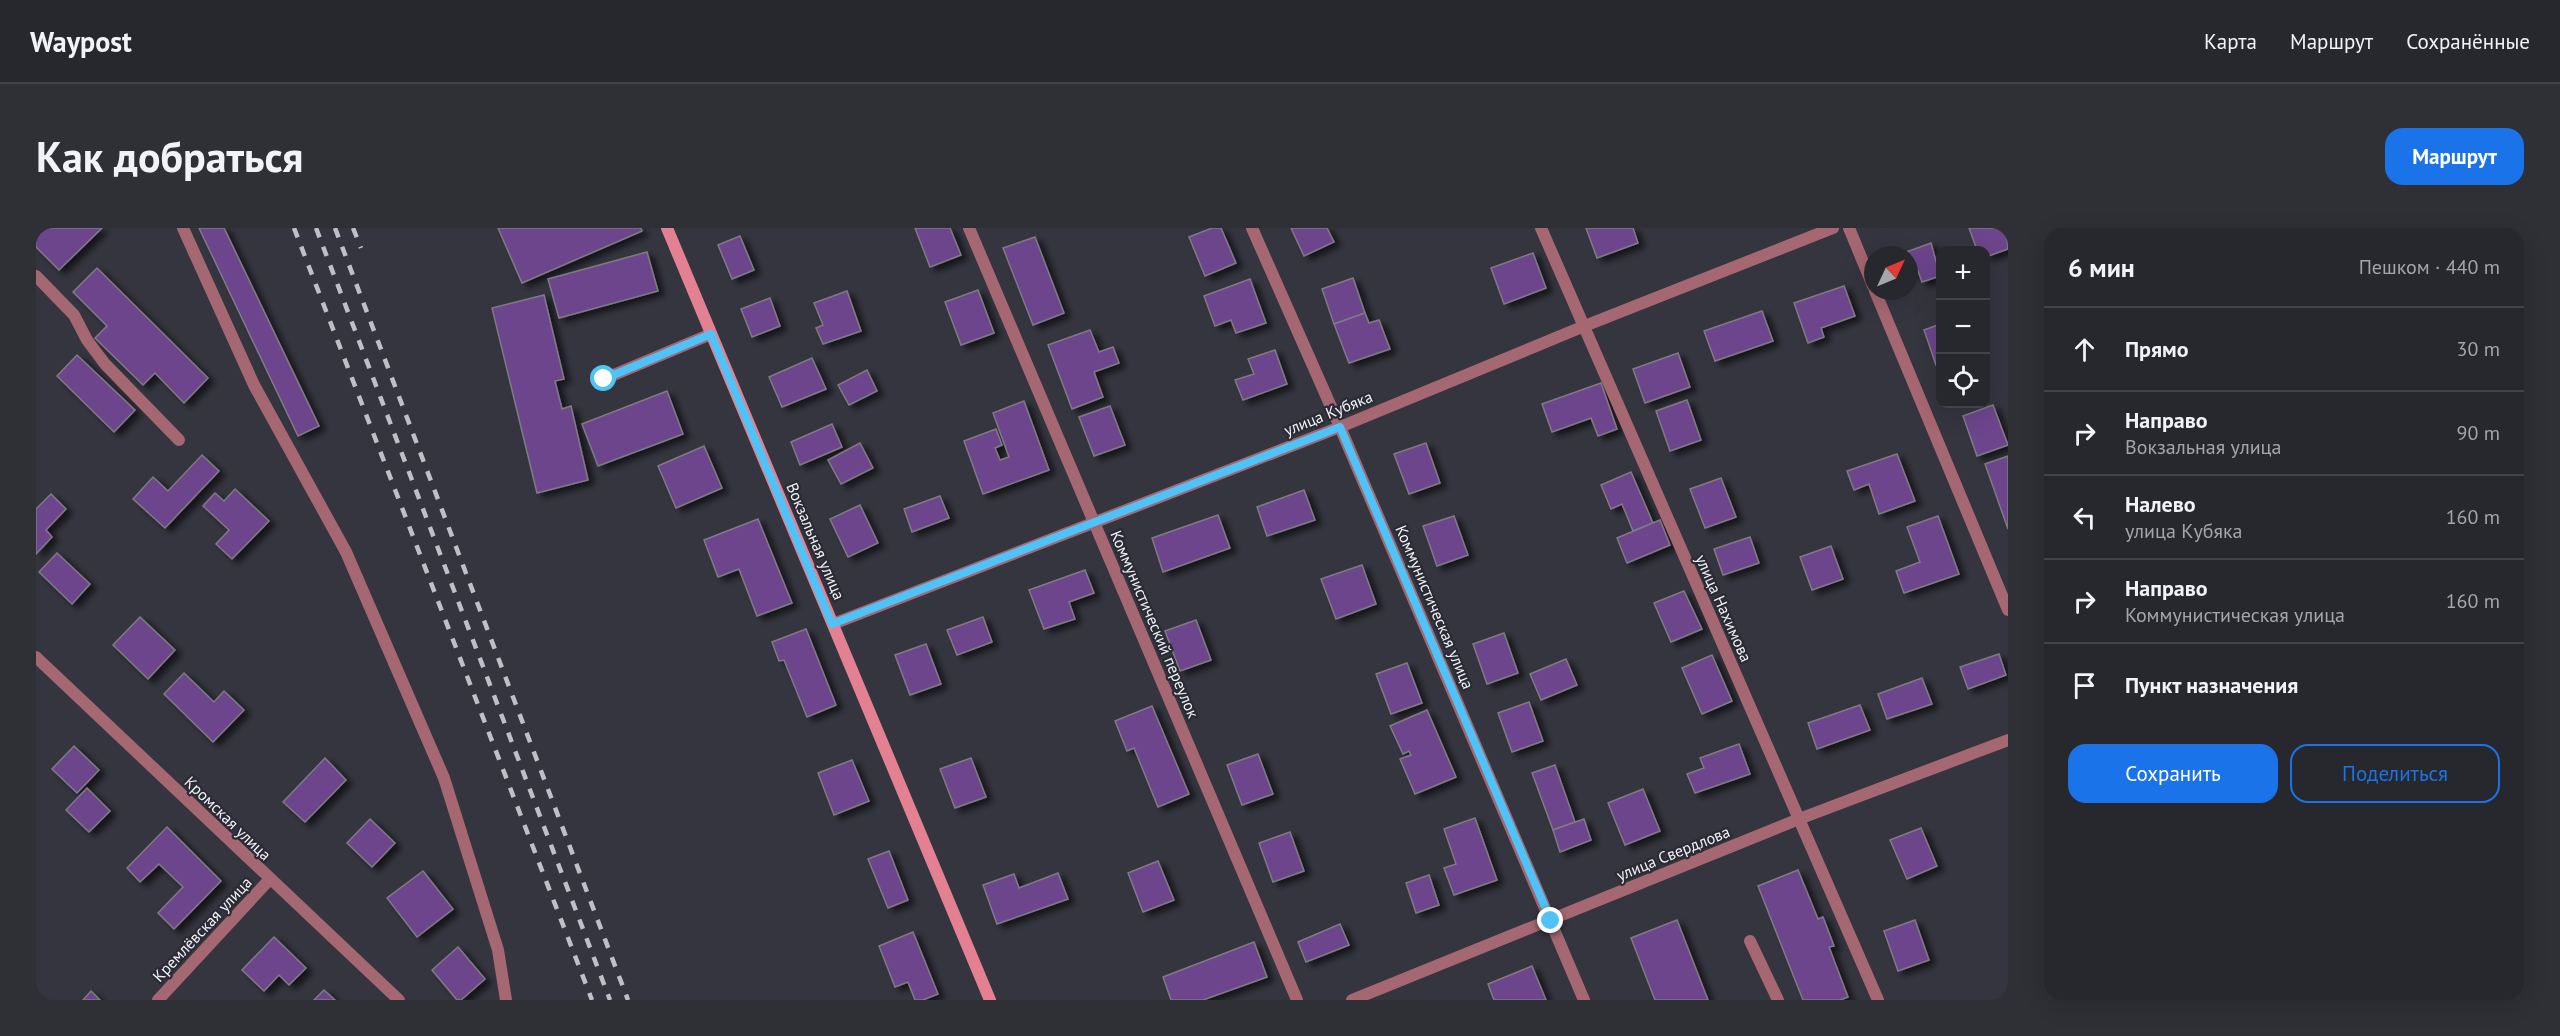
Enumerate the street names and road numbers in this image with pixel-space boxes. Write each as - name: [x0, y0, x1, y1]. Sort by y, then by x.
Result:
- street label: улица Кубяка: [1281, 386, 1375, 440]
- street label: Вокзальная улица: [782, 479, 850, 603]
- street label: Коммунистическая улица: [1391, 522, 1479, 692]
- street label: Коммунистический переулок: [1106, 527, 1204, 721]
- street label: улица Нахимова: [1691, 551, 1757, 665]
- street label: Кромская улица: [181, 772, 275, 864]
- street label: улица Свердлова: [1613, 821, 1733, 885]
- street label: Кремлёвская улица: [148, 872, 256, 986]

